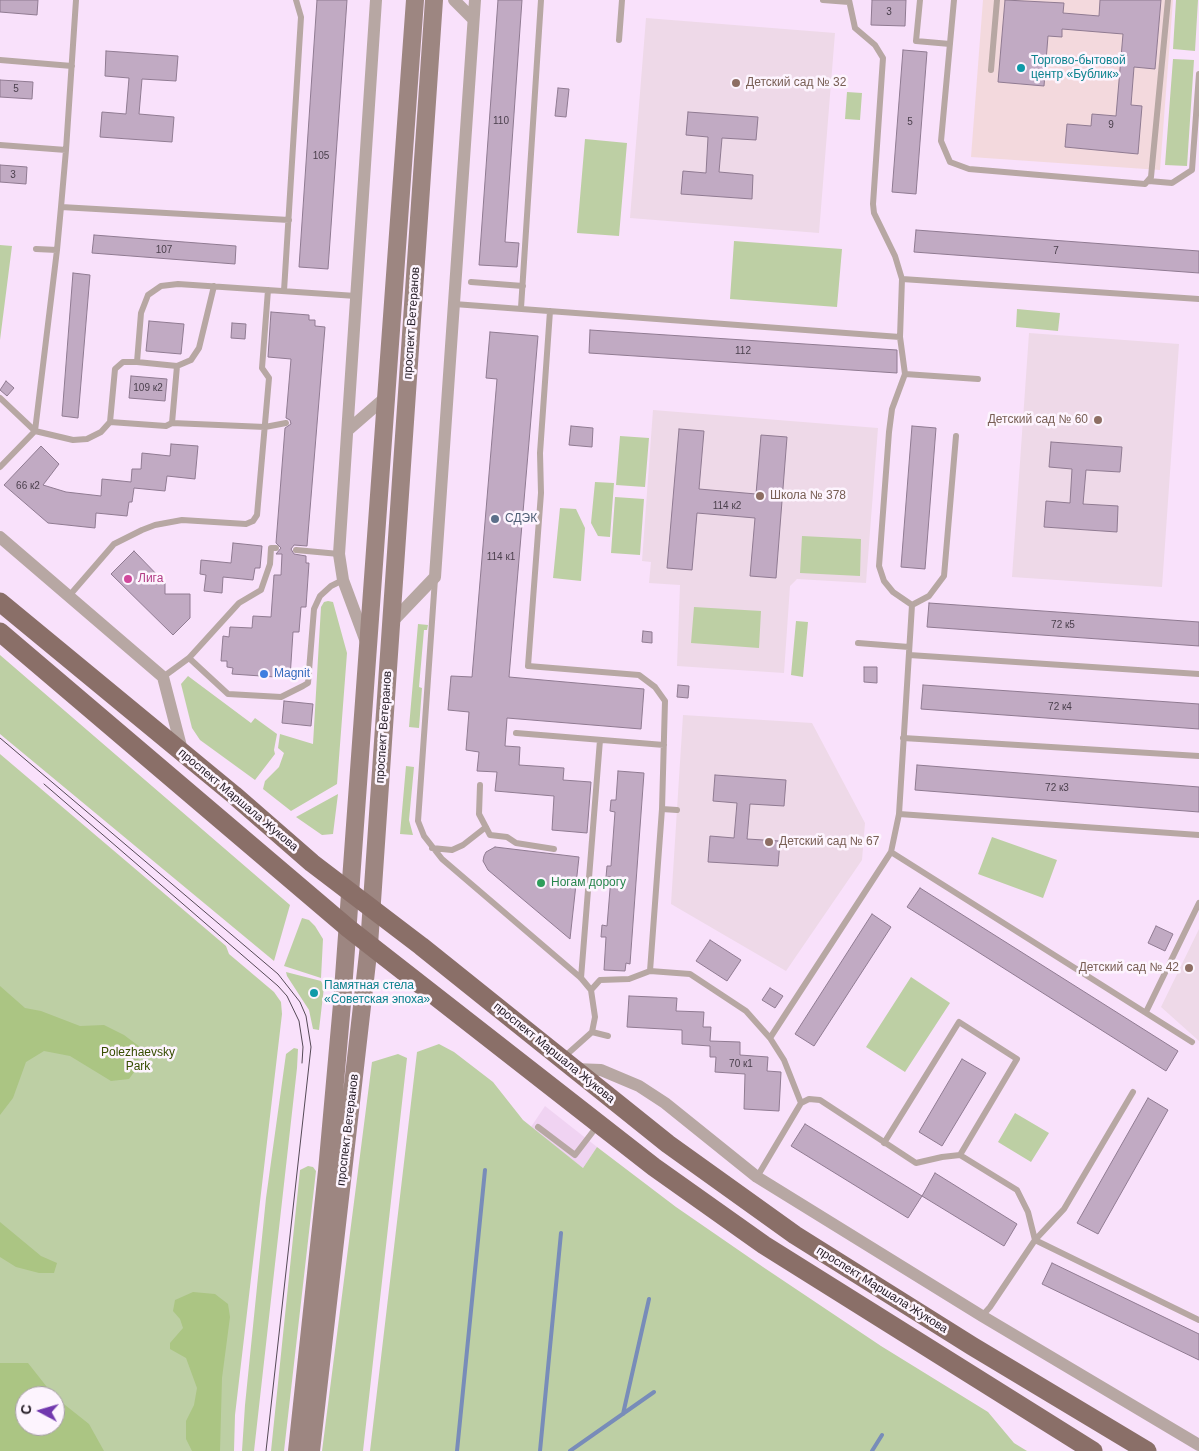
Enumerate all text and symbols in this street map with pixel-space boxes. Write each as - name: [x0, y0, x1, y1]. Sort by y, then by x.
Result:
- house number: 3: [886, 6, 892, 18]
- place label: Торгово-бытовой центр «Бублик»: [1031, 54, 1126, 82]
- marker: Торгово-бытовой центр «Бублик»: [1015, 62, 1027, 74]
- place label: Детский сад № 32: [746, 76, 846, 90]
- marker: Детский сад № 32: [730, 77, 742, 89]
- house number: 5: [13, 83, 19, 95]
- house number: 110: [493, 115, 509, 127]
- house number: 5: [907, 116, 913, 128]
- house number: 9: [1108, 119, 1114, 131]
- house number: 105: [313, 150, 329, 162]
- house number: 3: [10, 169, 16, 181]
- house number: 107: [156, 244, 172, 256]
- house number: 7: [1053, 245, 1059, 257]
- street label: проспект Ветеранов: [401, 266, 423, 380]
- house number: 112: [735, 345, 751, 357]
- house number: 109 к2: [133, 382, 163, 394]
- place label: Детский сад № 60: [988, 413, 1088, 427]
- marker: Детский сад № 60: [1092, 414, 1104, 426]
- house number: 66 к2: [16, 480, 40, 492]
- place label: Школа № 378: [770, 489, 846, 503]
- marker: Школа № 378: [754, 490, 766, 502]
- house number: 114 к2: [713, 500, 741, 512]
- place label: СДЭК: [505, 512, 537, 526]
- marker: СДЭК: [489, 513, 501, 525]
- house number: 114 к1: [487, 551, 515, 563]
- place label: Лига: [138, 572, 163, 586]
- marker: Лига: [122, 573, 134, 585]
- house number: 72 к5: [1051, 619, 1075, 631]
- place label: Magnit: [274, 667, 310, 681]
- marker: Magnit: [258, 668, 270, 680]
- street label: проспект Ветеранов: [373, 670, 395, 784]
- house number: 72 к4: [1048, 701, 1072, 713]
- street label: проспект Маршала Жукова: [175, 746, 301, 854]
- house number: 72 к3: [1045, 782, 1069, 794]
- place label: Детский сад № 67: [779, 835, 879, 849]
- marker: Детский сад № 67: [763, 836, 775, 848]
- place label: Ногам дорогу: [551, 876, 626, 890]
- marker: Ногам дорогу: [535, 877, 547, 889]
- place label: Детский сад № 42: [1079, 961, 1179, 975]
- marker: Детский сад № 42: [1183, 962, 1195, 974]
- place label: Памятная стела «Советская эпоха»: [324, 979, 430, 1007]
- marker: Памятная стела «Советская эпоха»: [308, 987, 320, 999]
- street label: проспект Маршала Жукова: [490, 1000, 618, 1106]
- park label: Polezhaevsky Park: [101, 1046, 175, 1074]
- house number: 70 к1: [729, 1058, 753, 1070]
- street label: проспект Ветеранов: [334, 1073, 362, 1187]
- street label: проспект Маршала Жукова: [814, 1244, 950, 1336]
- north arrow: [15, 1386, 65, 1436]
- text: С: [18, 1404, 35, 1415]

